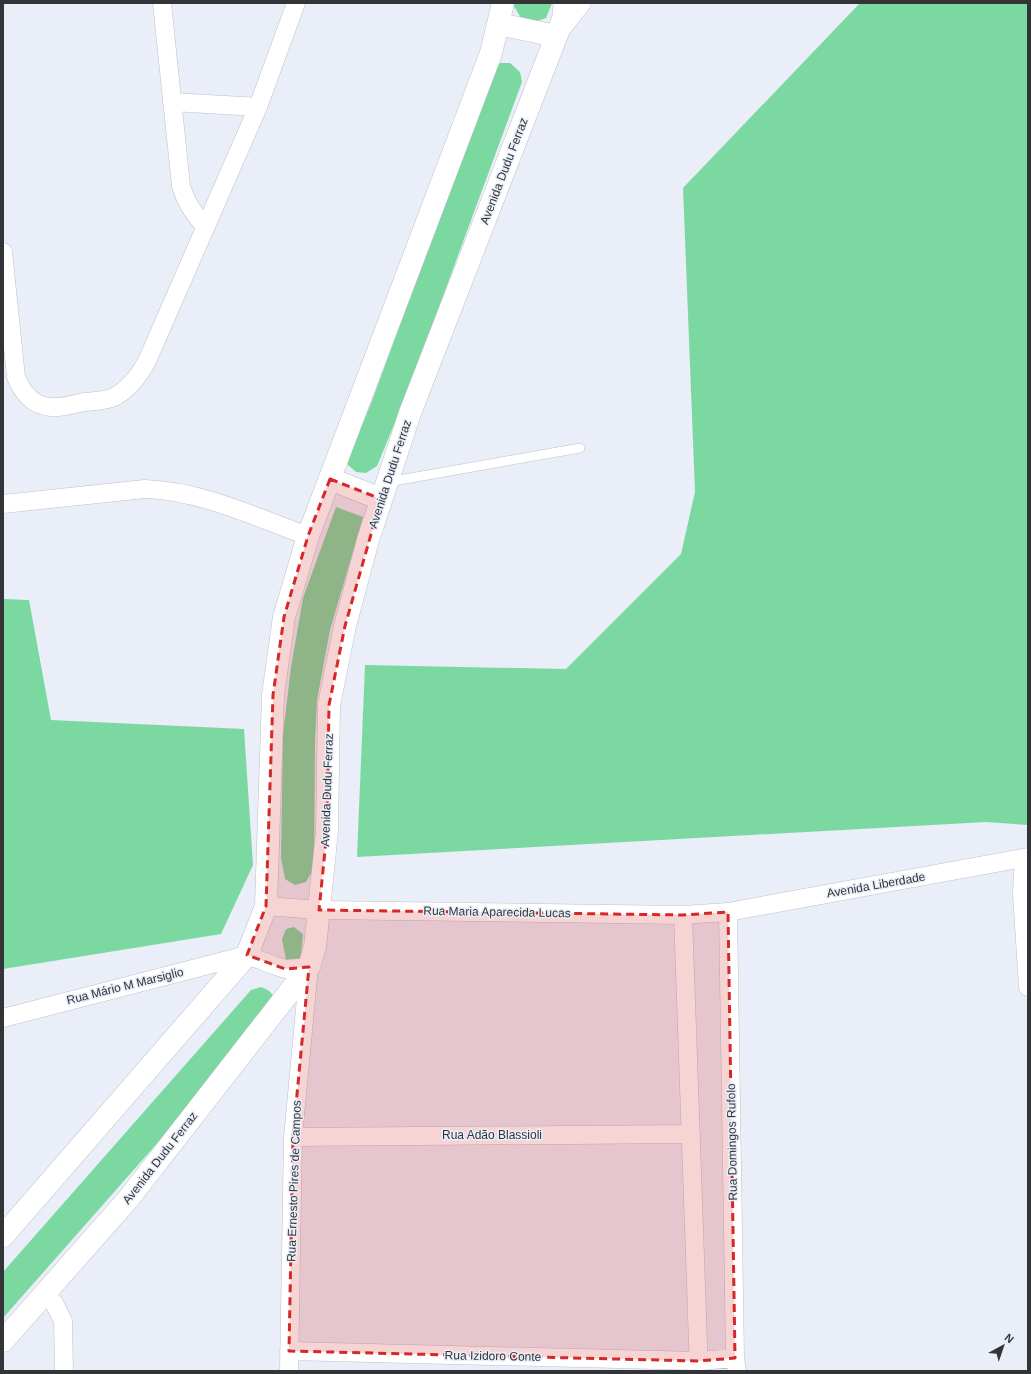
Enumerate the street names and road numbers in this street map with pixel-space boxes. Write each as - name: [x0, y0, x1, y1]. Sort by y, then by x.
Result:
- street label: Avenida Dudu Ferraz: [477, 116, 531, 226]
- street label: Avenida Dudu Ferraz: [366, 418, 414, 530]
- street label: Avenida Dudu Ferraz: [318, 733, 336, 847]
- street label: Avenida Liberdade: [826, 869, 927, 901]
- street label: Rua Maria Aparecida Lucas: [423, 904, 571, 920]
- street label: Rua Mário M Marsiglio: [65, 965, 185, 1007]
- street label: Rua Domingos Rufolo: [724, 1083, 740, 1201]
- street label: Rua Ernesto Pires de Campos: [284, 1100, 304, 1262]
- street label: Avenida Dudu Ferraz: [120, 1109, 200, 1207]
- street label: Rua Adão Blassioli: [442, 1128, 542, 1142]
- street label: Rua Izidoro Conte: [445, 1348, 542, 1364]

